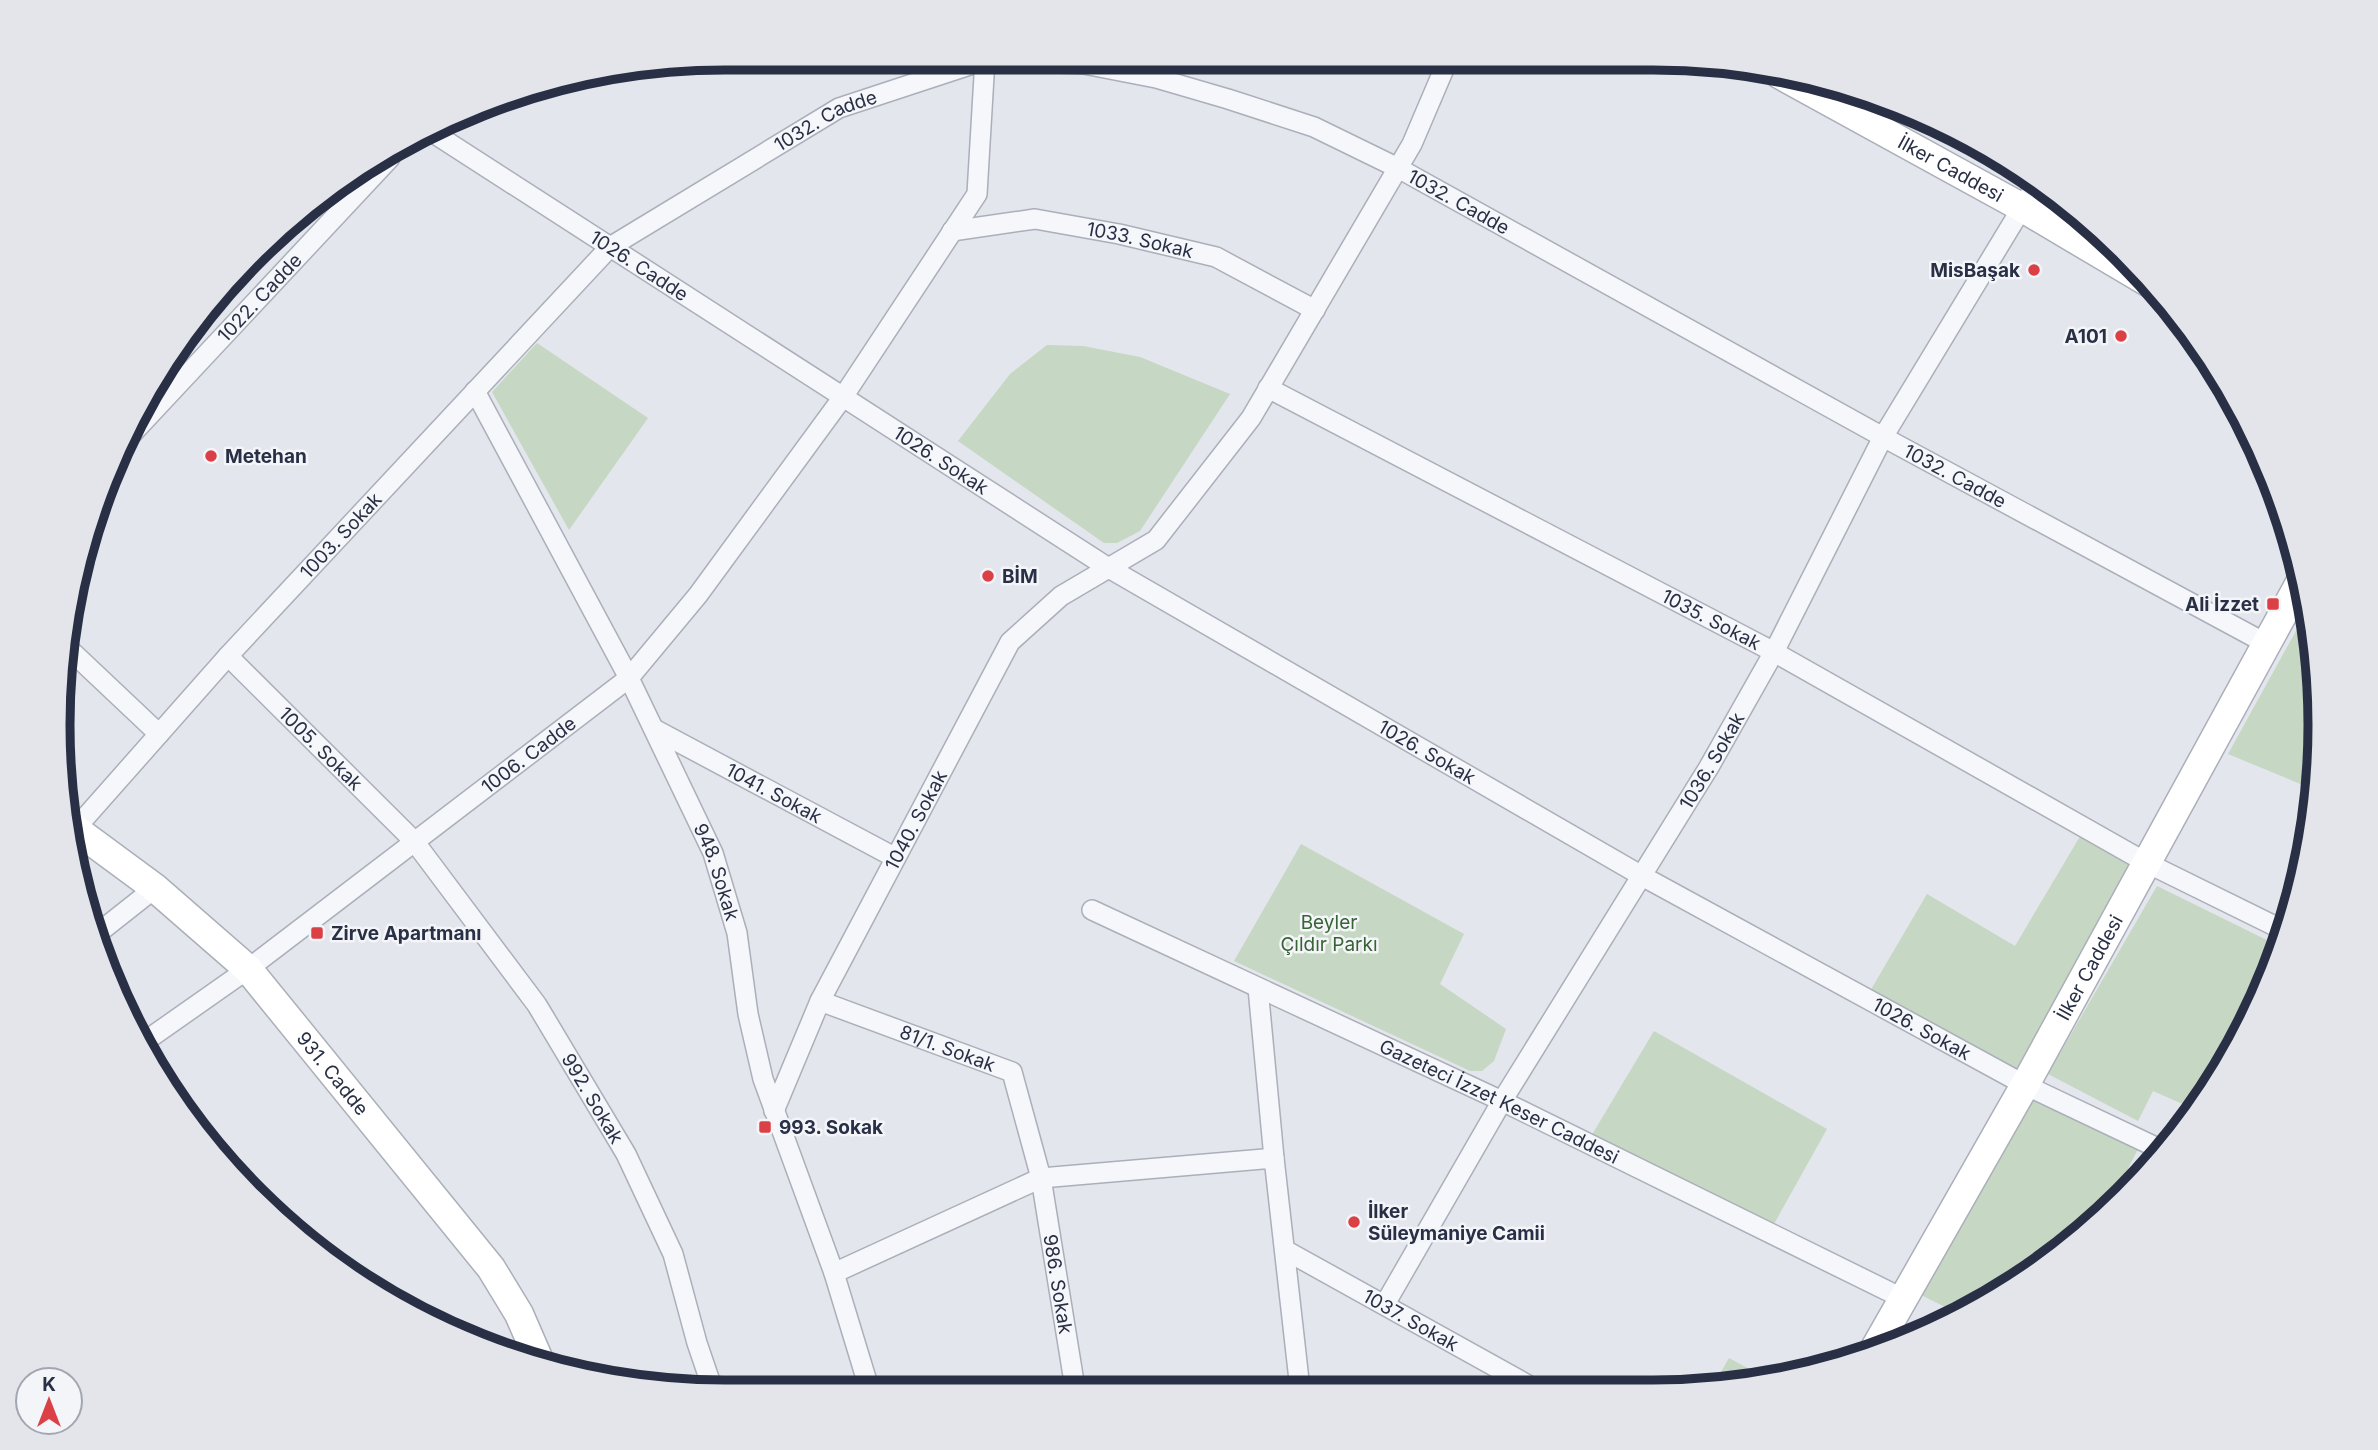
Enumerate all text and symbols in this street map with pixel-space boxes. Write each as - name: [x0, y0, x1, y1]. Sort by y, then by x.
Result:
- street label: 1032. Cadde: [770, 85, 880, 157]
- street label: İlker Caddesi: [1894, 131, 2007, 207]
- street label: 1032. Cadde: [1404, 165, 1513, 240]
- street label: 1033. Sokak: [1085, 217, 1196, 263]
- street label: 1026. Cadde: [586, 226, 692, 306]
- street label: 1022. Cadde: [213, 249, 307, 347]
- place label: MisBaşak: [1930, 259, 2020, 282]
- marker: MisBaşak: [2026, 262, 2042, 278]
- place label: A101: [2065, 325, 2107, 348]
- marker: A101: [2113, 328, 2129, 344]
- street label: 1026. Sokak: [889, 421, 993, 500]
- street label: 1032. Cadde: [1900, 439, 2010, 513]
- place label: Metehan: [225, 445, 307, 468]
- marker: Metehan: [203, 448, 219, 464]
- street label: 1003. Sokak: [295, 488, 387, 583]
- place label: BİM: [1002, 565, 1038, 588]
- marker: BİM: [980, 568, 996, 584]
- street label: 1035. Sokak: [1658, 584, 1765, 655]
- place label: Ali İzzet: [2185, 593, 2259, 616]
- marker: Ali İzzet: [2265, 596, 2281, 612]
- street label: 1005. Sokak: [274, 702, 368, 796]
- street label: 1036. Sokak: [1675, 708, 1750, 814]
- street label: 1006. Cadde: [477, 712, 581, 798]
- street label: 1026. Sokak: [1374, 715, 1480, 790]
- street label: 1041. Sokak: [722, 759, 826, 829]
- street label: 1040. Sokak: [880, 766, 952, 874]
- street label: 948. Sokak: [689, 820, 744, 924]
- park label: Beyler Çıldır Parkı: [1280, 911, 1378, 956]
- street label: İlker Caddesi: [2052, 911, 2128, 1024]
- place label: Zirve Apartmanı: [331, 922, 481, 945]
- marker: Zirve Apartmanı: [309, 925, 325, 941]
- street label: 1026. Sokak: [1868, 993, 1975, 1065]
- street label: 81/1. Sokak: [896, 1020, 999, 1077]
- street label: 931. Cadde: [292, 1027, 373, 1120]
- street label: Gazeteci İzzet Keser Caddesi: [1376, 1035, 1623, 1169]
- street label: 992. Sokak: [556, 1049, 628, 1148]
- place label: 993. Sokak: [779, 1116, 883, 1139]
- marker: 993. Sokak: [757, 1119, 773, 1135]
- place label: İlker Süleymaniye Camii: [1368, 1200, 1545, 1245]
- marker: İlker Süleymaniye Camii: [1346, 1214, 1362, 1230]
- street label: 986. Sokak: [1038, 1233, 1077, 1336]
- street label: 1037. Sokak: [1359, 1285, 1463, 1356]
- north arrow: [14, 1366, 84, 1436]
- text: K: [42, 1373, 56, 1396]

